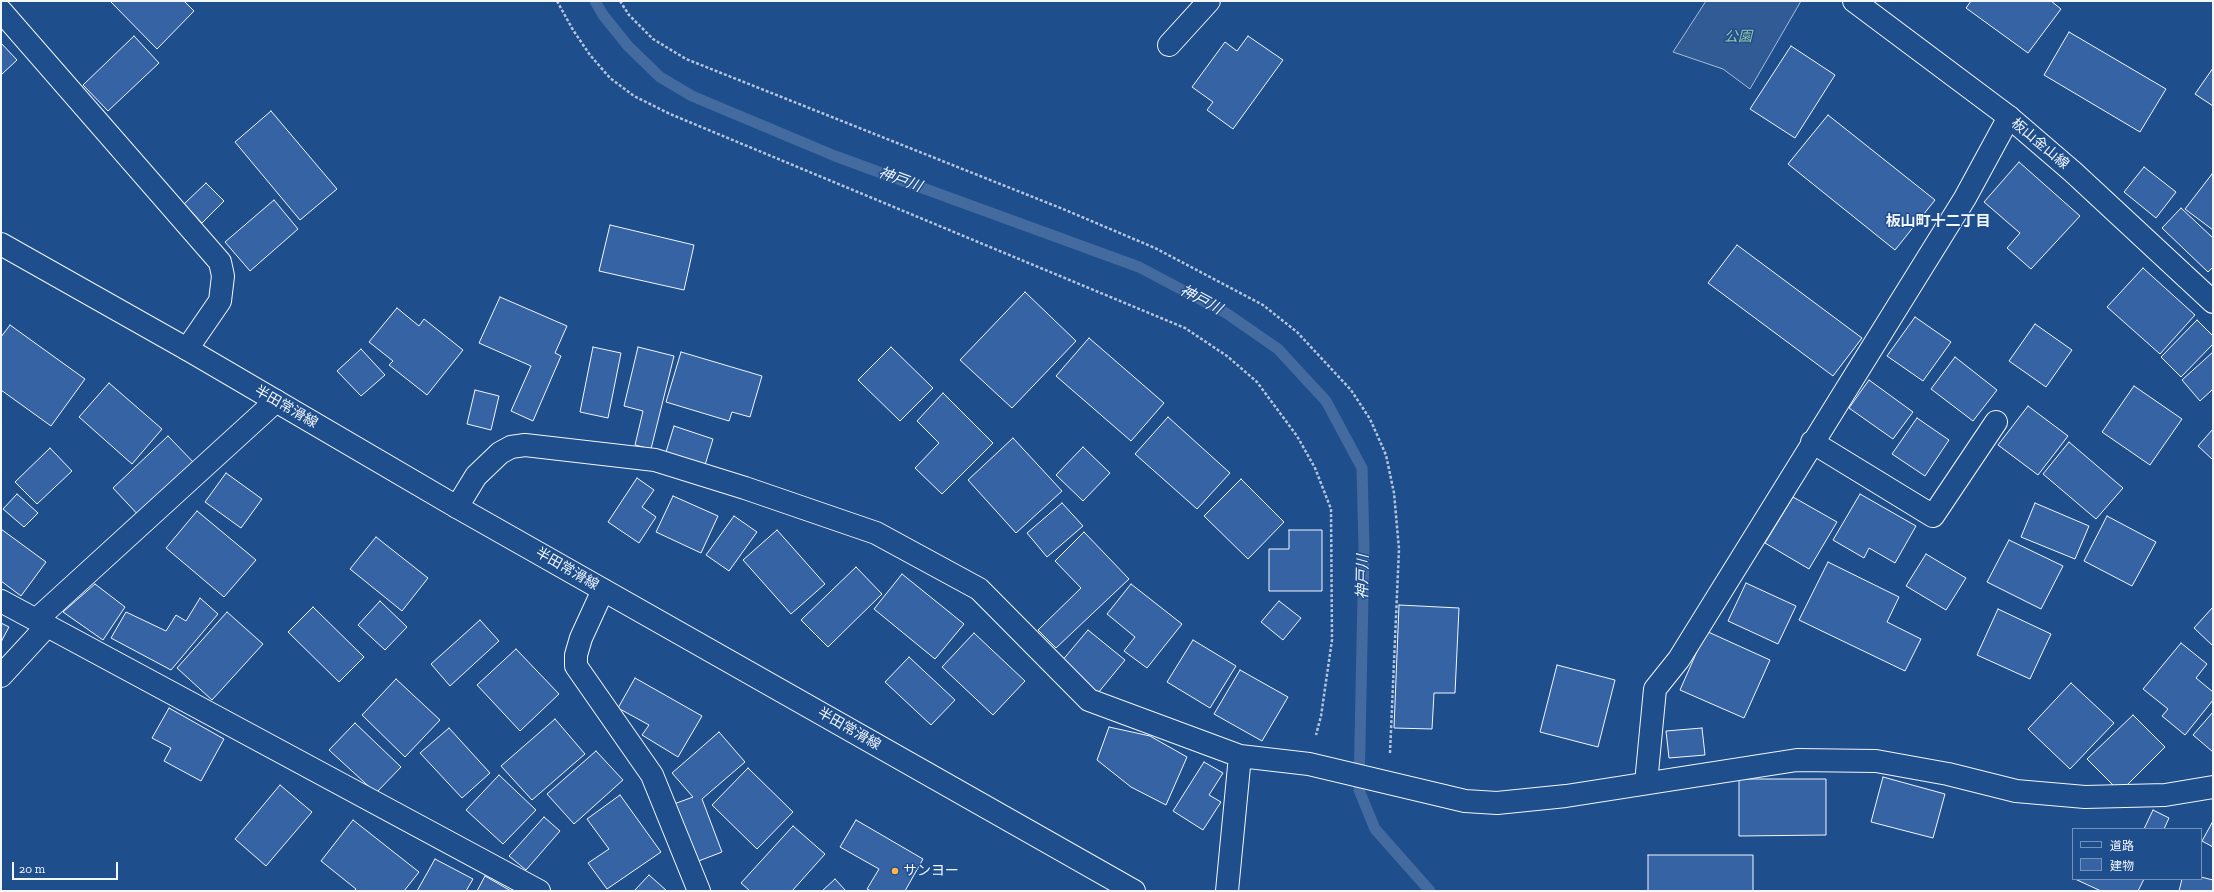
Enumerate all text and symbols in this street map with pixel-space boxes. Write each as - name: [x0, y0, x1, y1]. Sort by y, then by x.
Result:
- park label: 公園: [1724, 29, 1752, 45]
- street label: 板山金山線: [2008, 115, 2072, 173]
- water label: 神戸川: [876, 164, 924, 196]
- district label: 板山町十二丁目: [1886, 213, 1990, 231]
- water label: 神戸川: [1177, 281, 1225, 319]
- street label: 半田常滑線: [251, 382, 321, 432]
- street label: 半田常滑線: [532, 544, 602, 594]
- water label: 神戸川: [1354, 554, 1372, 600]
- street label: 半田常滑線: [814, 704, 884, 754]
- legend: [2072, 828, 2202, 880]
- text: 道路: [2110, 839, 2134, 853]
- scale bar: [14, 854, 120, 880]
- text: 建物: [2110, 859, 2134, 873]
- text: 20 m: [19, 862, 45, 876]
- place label: サンヨー: [903, 863, 959, 879]
- marker: サンヨー: [890, 866, 900, 876]

